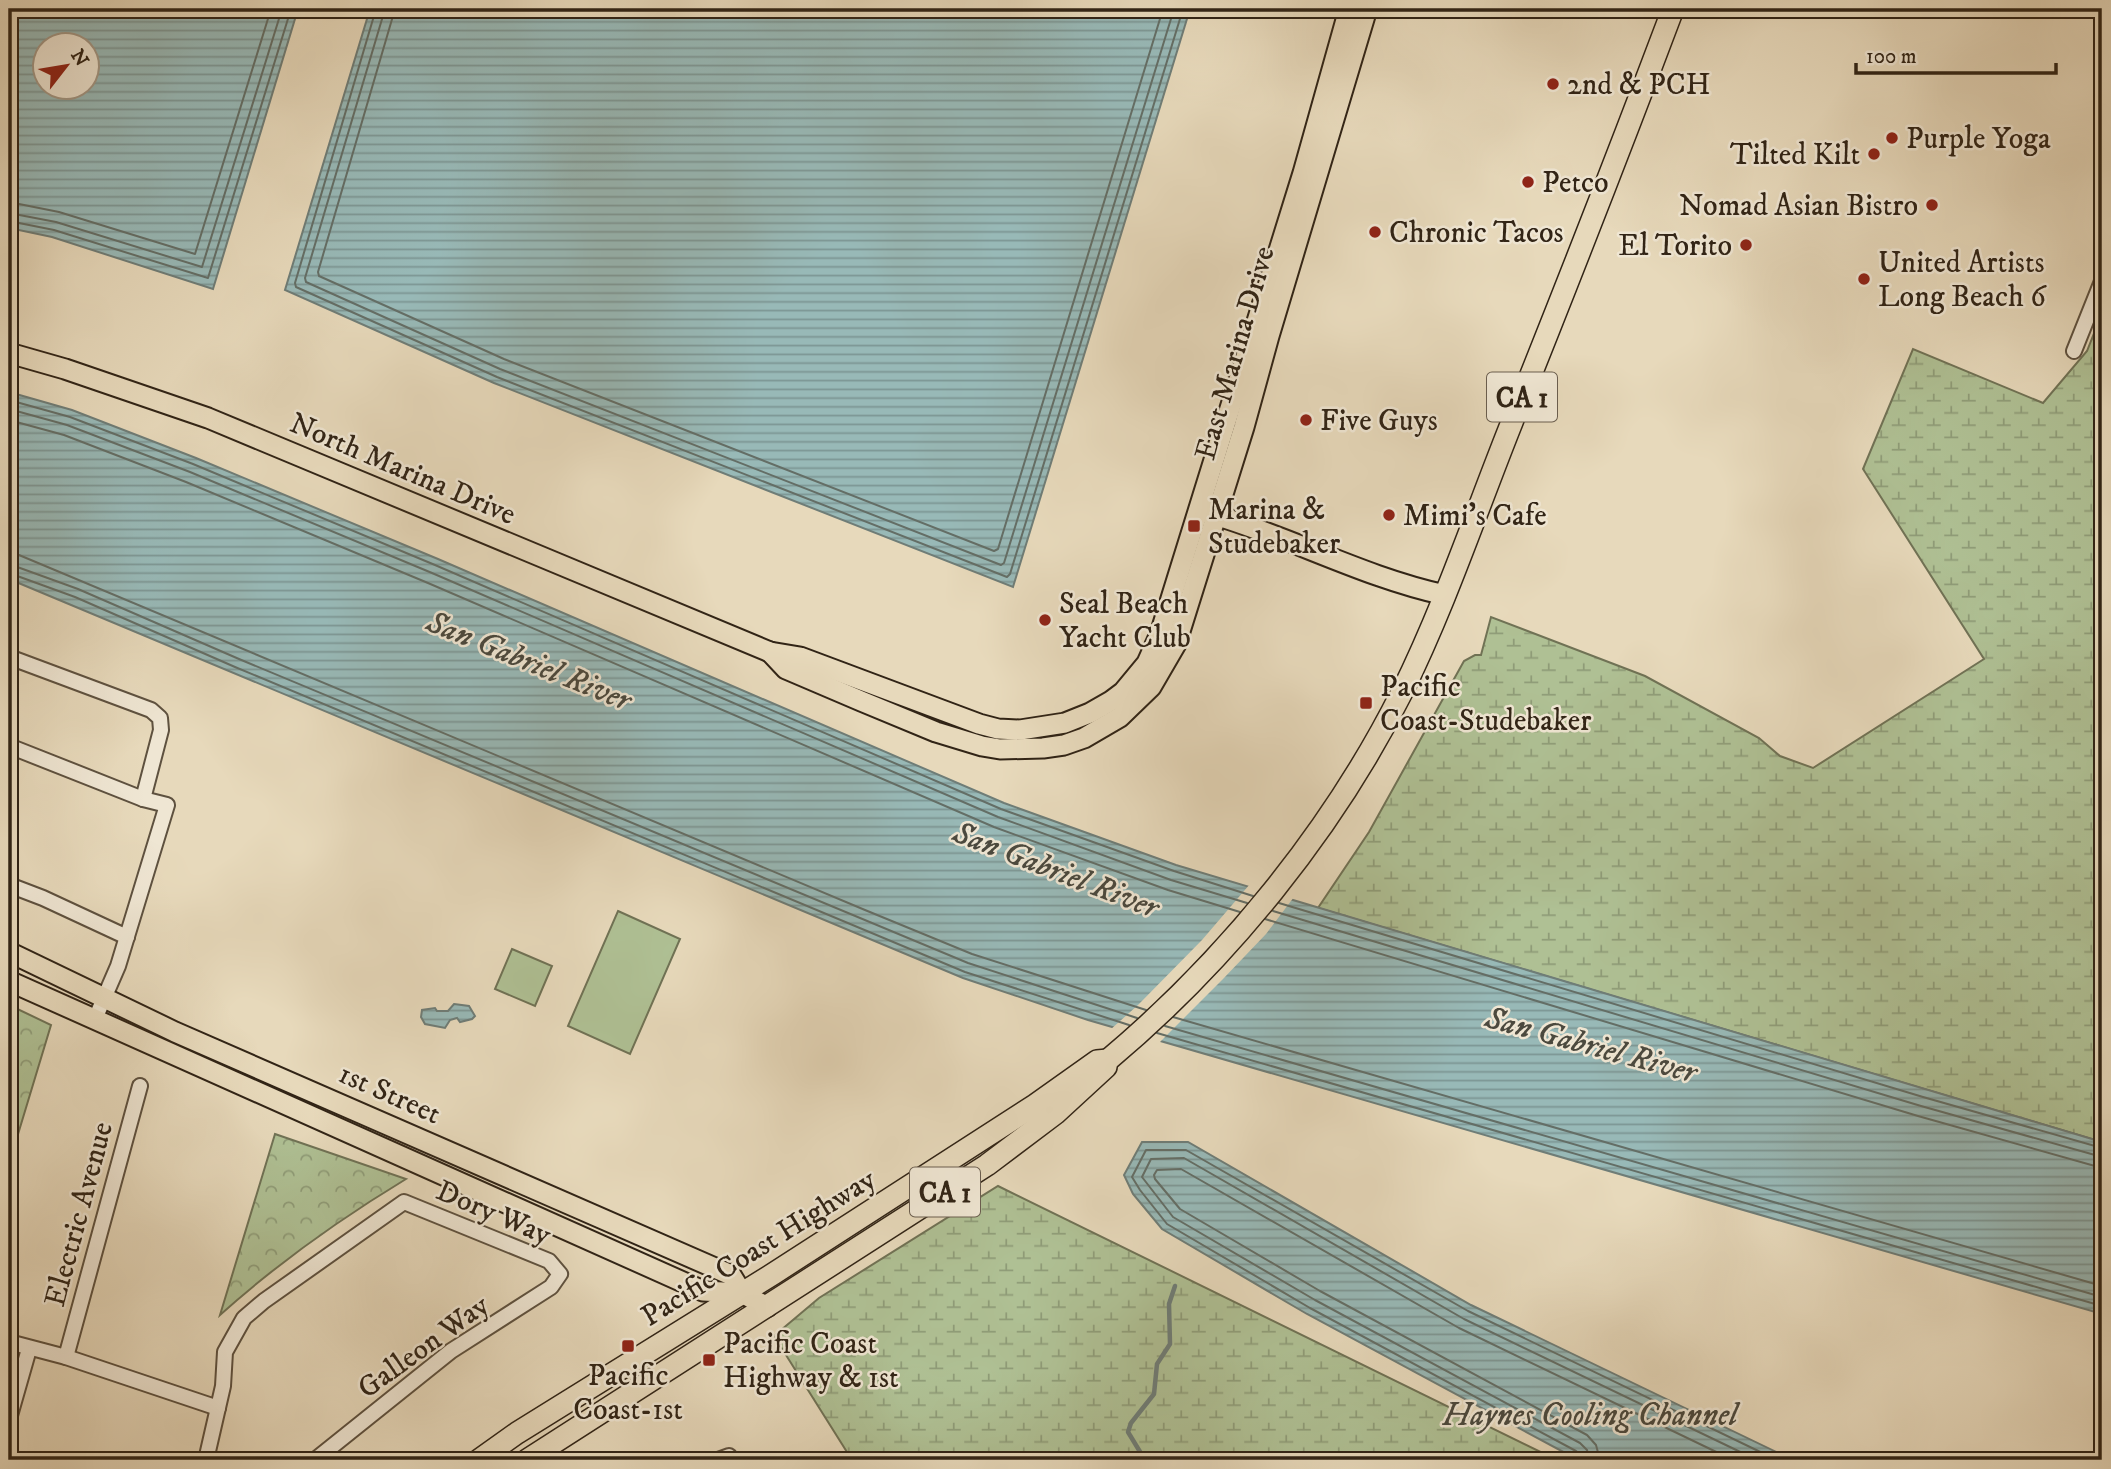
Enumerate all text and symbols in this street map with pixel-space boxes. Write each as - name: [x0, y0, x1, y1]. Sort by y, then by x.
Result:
- north arrow: [32, 32, 102, 102]
- scale bar: [1856, 32, 2055, 76]
- text: 100 m: [1866, 44, 1917, 70]
- text: N: [65, 45, 93, 71]
- place label: 2nd & PCH: [1567, 67, 1711, 104]
- marker: 2nd & PCH: [1545, 76, 1561, 92]
- place label: Purple Yoga: [1906, 121, 2051, 158]
- marker: Purple Yoga: [1884, 130, 1900, 146]
- place label: Tilted Kilt: [1730, 137, 1860, 174]
- marker: Tilted Kilt: [1866, 146, 1882, 162]
- place label: Petco: [1542, 165, 1609, 202]
- marker: Petco: [1520, 174, 1536, 190]
- place label: Nomad Asian Bistro: [1679, 188, 1918, 225]
- marker: Nomad Asian Bistro: [1924, 197, 1940, 213]
- place label: Chronic Tacos: [1389, 215, 1564, 252]
- marker: Chronic Tacos: [1367, 224, 1383, 240]
- place label: El Torito: [1618, 228, 1732, 265]
- marker: El Torito: [1738, 237, 1754, 253]
- street label: East Marina Drive: [1187, 242, 1284, 465]
- place label: United Artists Long Beach 6: [1878, 245, 2047, 316]
- marker: United Artists Long Beach 6: [1856, 271, 1872, 287]
- road number: CA 1: [1487, 372, 1557, 422]
- place label: Five Guys: [1320, 403, 1438, 440]
- street label: North Marina Drive: [284, 405, 521, 534]
- marker: Five Guys: [1298, 412, 1314, 428]
- place label: Marina & Studebaker: [1208, 492, 1340, 563]
- place label: Mimi's Cafe: [1403, 498, 1547, 535]
- marker: Mimi's Cafe: [1381, 507, 1397, 523]
- marker: Marina & Studebaker: [1186, 518, 1202, 534]
- place label: Seal Beach Yacht Club: [1059, 586, 1191, 657]
- water label: San Gabriel River: [419, 602, 639, 722]
- marker: Seal Beach Yacht Club: [1037, 612, 1053, 628]
- place label: Pacific Coast-Studebaker: [1380, 669, 1591, 740]
- marker: Pacific Coast-Studebaker: [1358, 695, 1374, 711]
- water label: San Gabriel River: [946, 813, 1166, 929]
- water label: San Gabriel River: [1479, 998, 1703, 1094]
- street label: 1st Street: [333, 1055, 446, 1133]
- street label: Electric Avenue: [37, 1118, 122, 1311]
- street label: Pacific Coast Highway: [635, 1161, 884, 1335]
- road number: CA 1: [910, 1168, 980, 1216]
- street label: Dory Way: [430, 1173, 557, 1254]
- street label: Galleon Way: [351, 1287, 497, 1407]
- place label: Pacific Coast Highway & 1st: [723, 1326, 899, 1397]
- marker: Pacific Coast-1st: [620, 1338, 636, 1354]
- marker: Pacific Coast Highway & 1st: [701, 1352, 717, 1368]
- place label: Pacific Coast-1st: [573, 1358, 683, 1429]
- water label: Haynes Cooling Channel: [1441, 1396, 1741, 1436]

